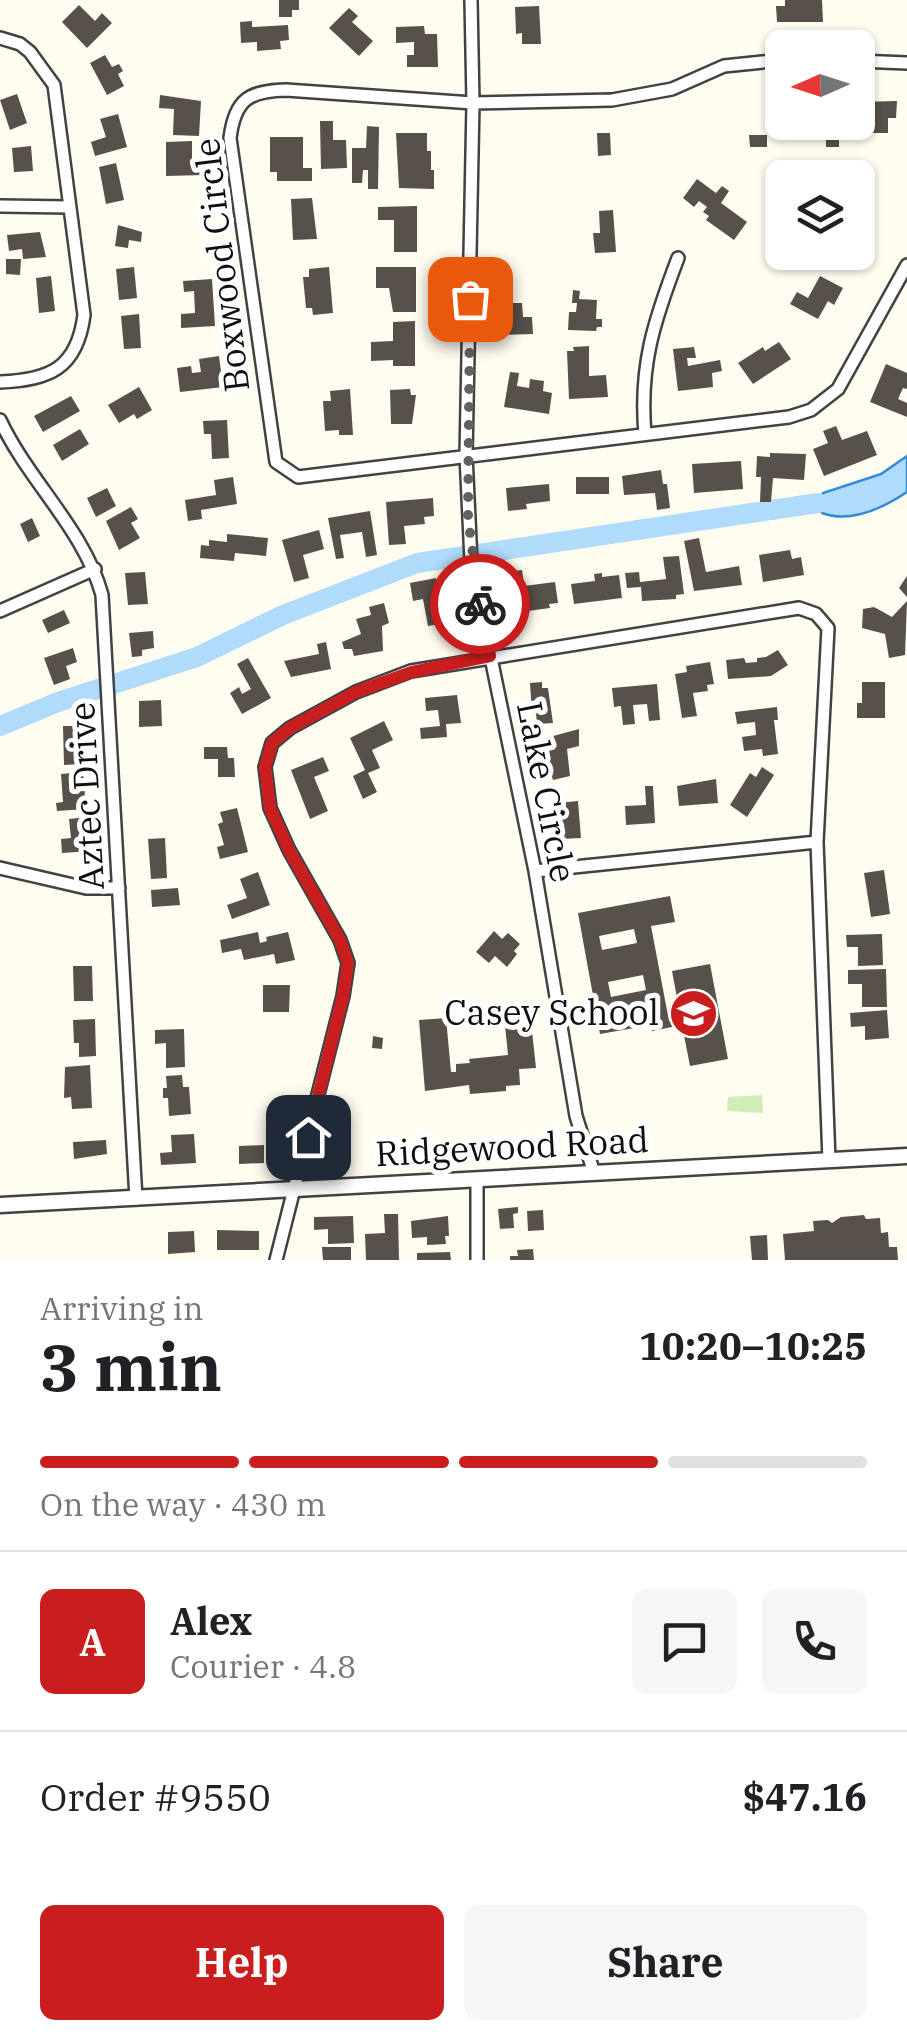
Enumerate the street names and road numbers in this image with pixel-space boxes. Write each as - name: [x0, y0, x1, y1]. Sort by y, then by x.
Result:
- street label: Boxwood Circle: [183, 136, 259, 395]
- street label: Lake Circle: [507, 697, 587, 886]
- street label: Aztec Drive: [58, 701, 114, 891]
- street label: Ridgewood Road: [374, 1116, 650, 1176]

